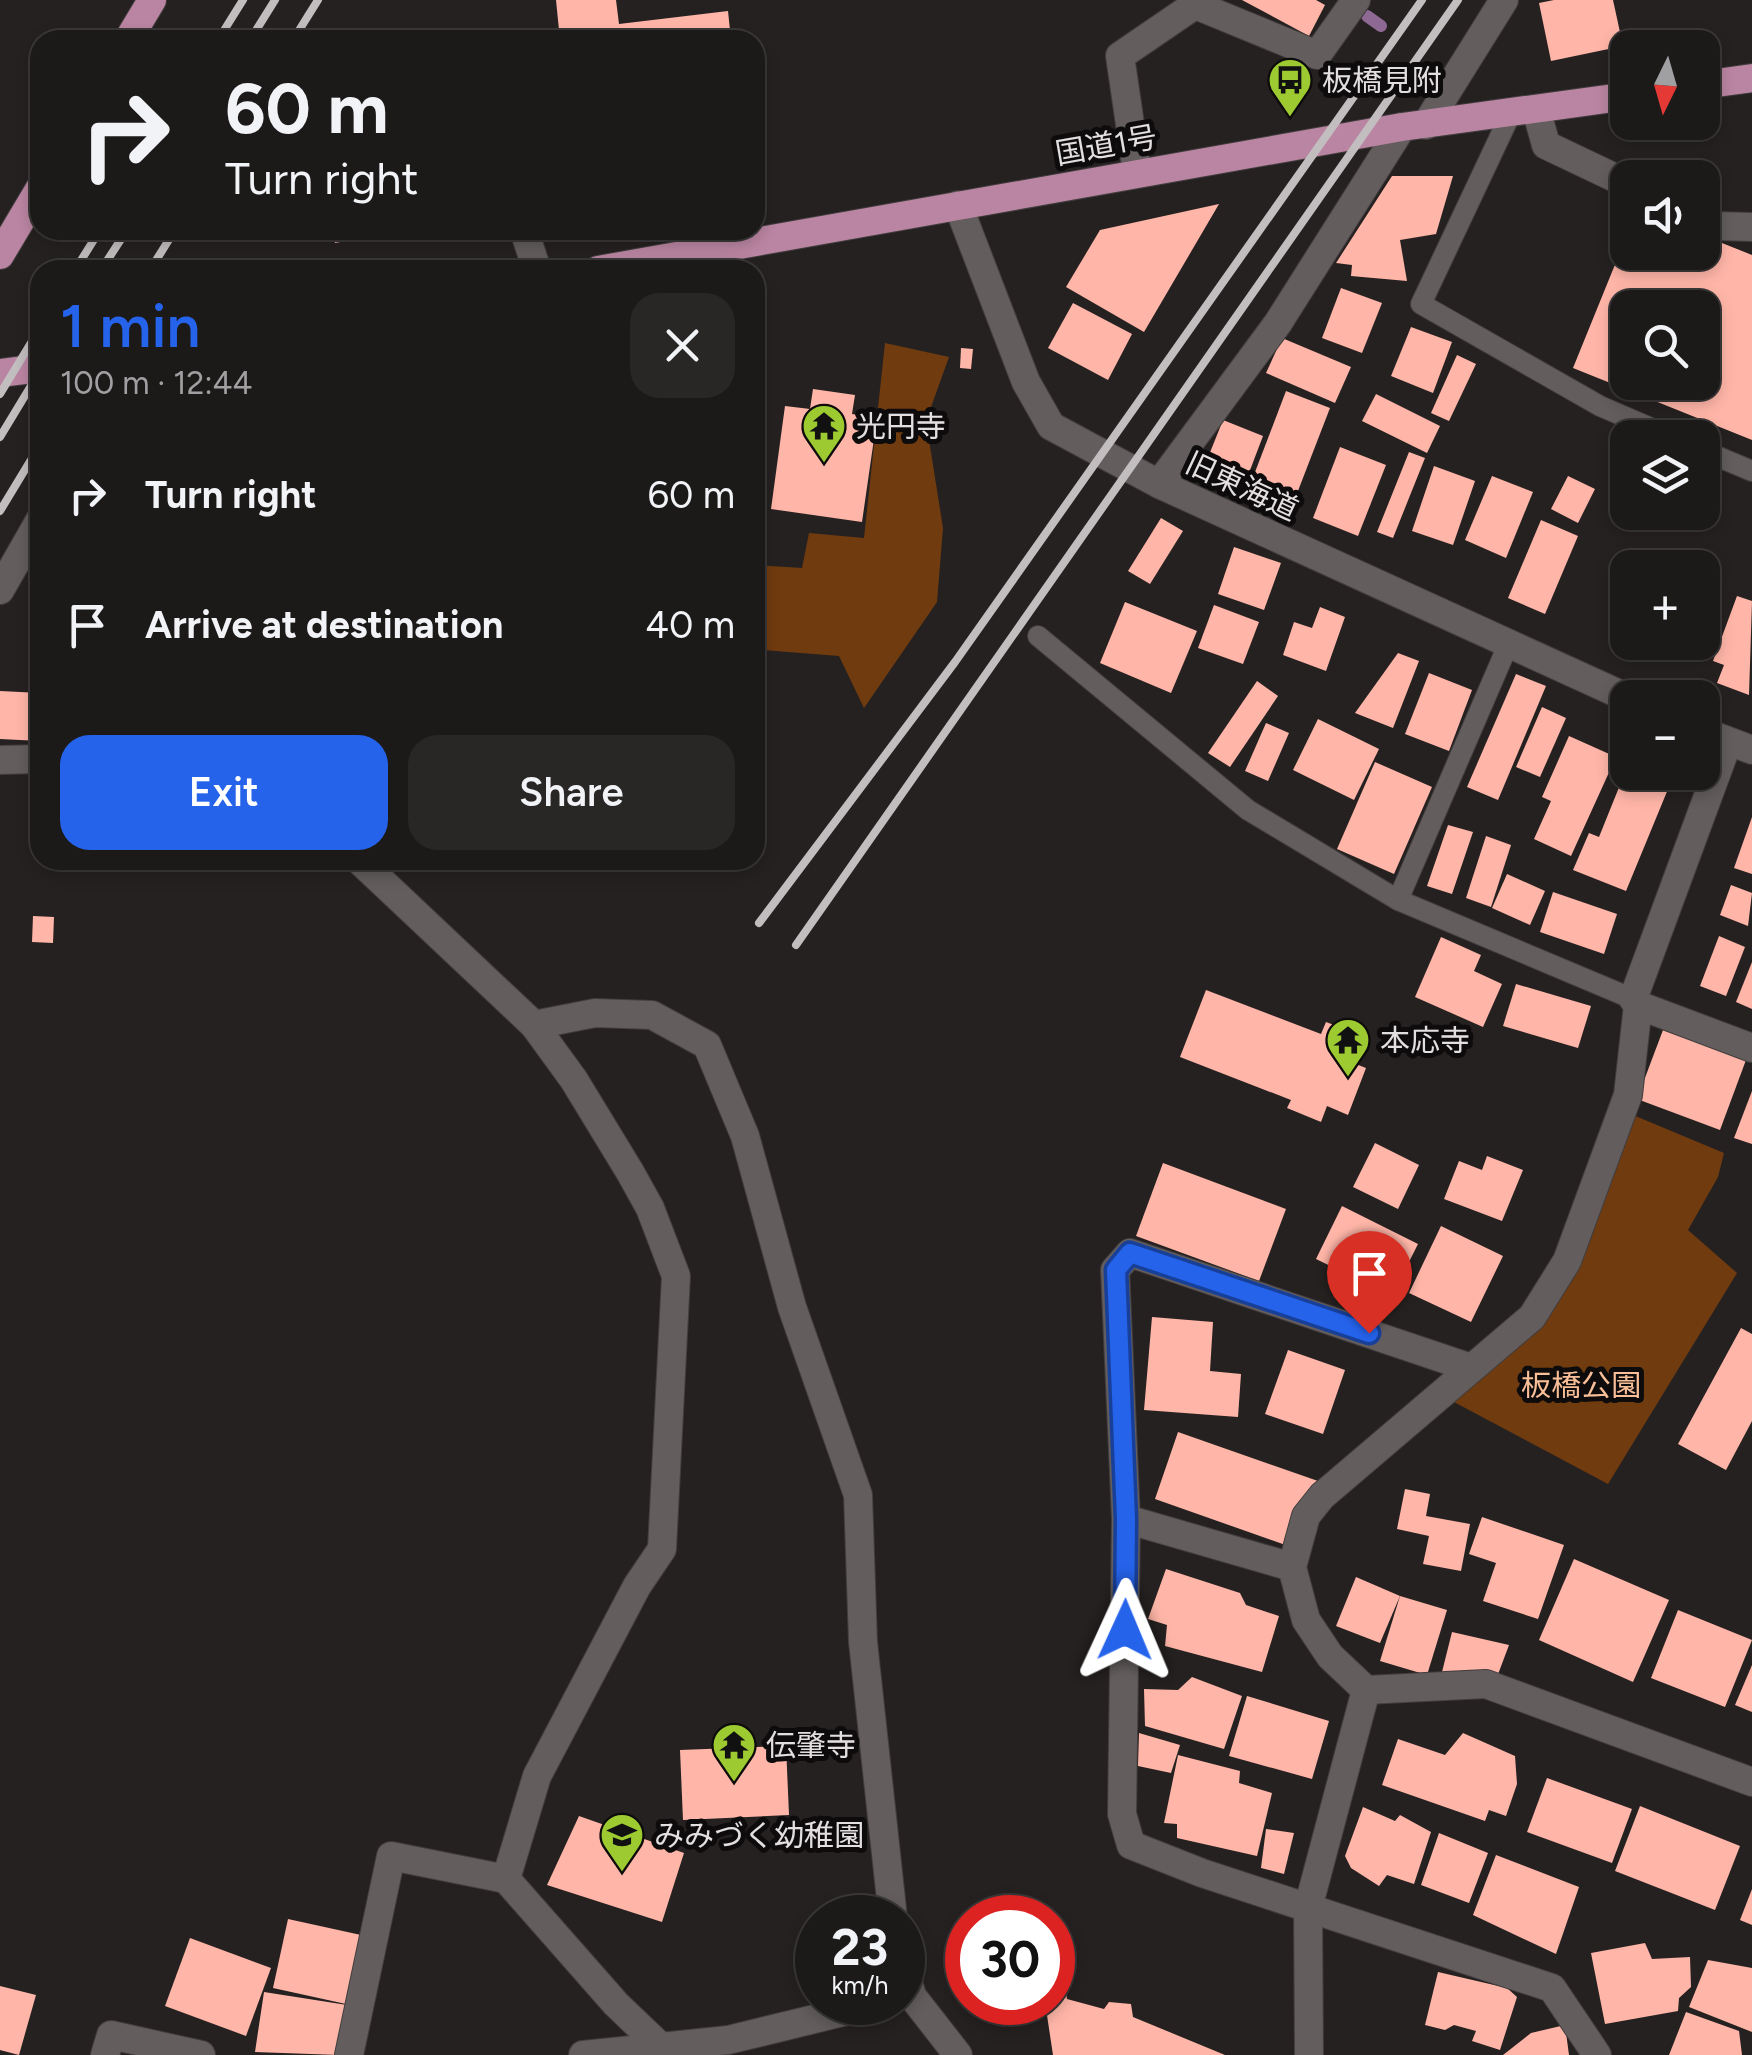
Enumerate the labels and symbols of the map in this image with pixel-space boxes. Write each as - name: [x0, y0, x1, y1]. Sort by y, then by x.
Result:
- north arrow: [1610, 30, 1720, 140]
- bus stop icon: 板橋見附: [1267, 57, 1313, 118]
- place label: 板橋見附: [1322, 62, 1442, 99]
- street label: 国道1号: [1052, 118, 1160, 172]
- temple icon: 光円寺: [801, 403, 847, 464]
- place label: 光円寺: [856, 408, 946, 445]
- street label: 旧東海道: [1180, 444, 1304, 528]
- temple icon: 本応寺: [1325, 1017, 1371, 1078]
- place label: 本応寺: [1380, 1022, 1470, 1059]
- pin: [1327, 1231, 1412, 1334]
- park label: 板橋公園: [1521, 1367, 1641, 1404]
- position arrow: [1073, 1578, 1177, 1682]
- temple icon: 伝肇寺: [711, 1722, 757, 1783]
- place label: 伝肇寺: [766, 1727, 856, 1764]
- school or university icon: みみづく幼稚園: [599, 1812, 645, 1873]
- place label: みみづく幼稚園: [654, 1817, 864, 1854]
- speed limit sign: 30: [945, 1895, 1075, 2025]

